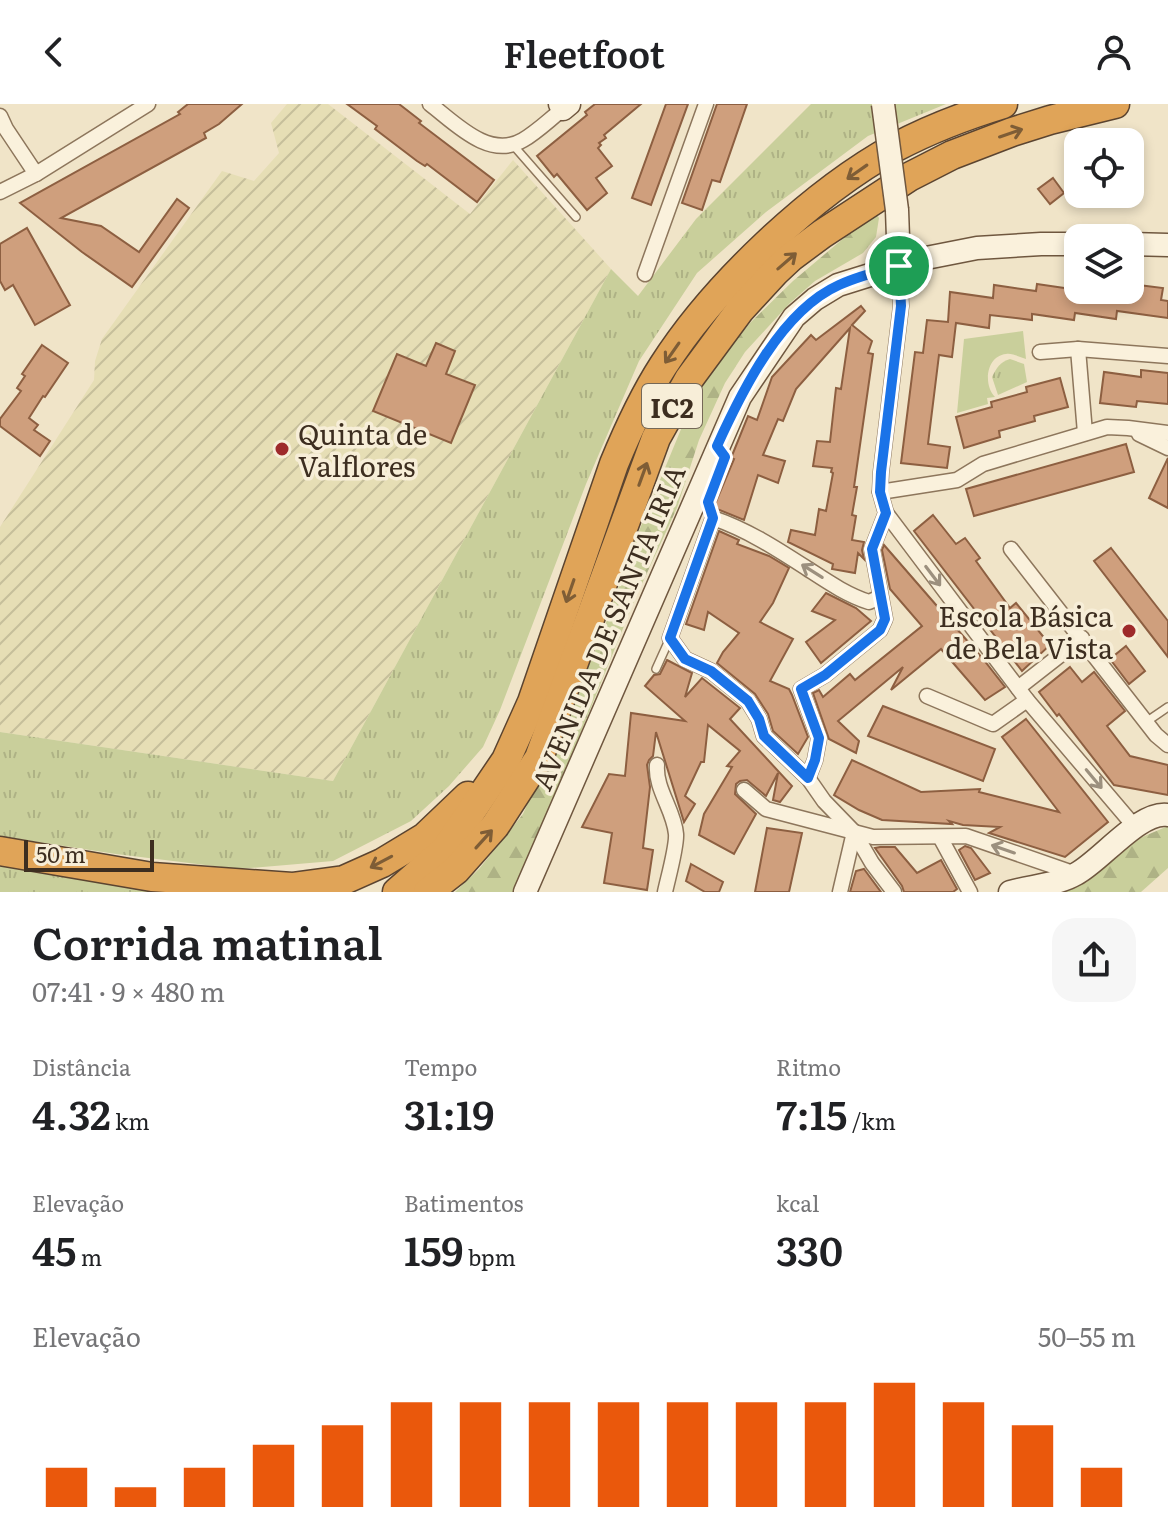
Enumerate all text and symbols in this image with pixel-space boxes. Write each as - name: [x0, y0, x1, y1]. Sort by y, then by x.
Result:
- text: Fleetfoot: [503, 26, 665, 79]
- icon: back: [32, 30, 76, 74]
- icon: person: [1092, 30, 1136, 74]
- one-way arrow: [999, 124, 1024, 139]
- map controls: [1064, 128, 1144, 304]
- button: locate: [1064, 128, 1144, 208]
- one-way arrow: [846, 164, 868, 180]
- button: layers: [1064, 224, 1144, 304]
- pin: [865, 232, 933, 300]
- icon: arrive: [877, 244, 921, 288]
- one-way arrow: [777, 252, 797, 270]
- one-way arrow: [664, 341, 680, 363]
- road number: IC2: [642, 384, 702, 428]
- place label: Quinta de Valflores: [298, 412, 427, 486]
- marker: Quinta de Valflores: [273, 440, 291, 458]
- street label: AVENIDA DE SANTA IRIA: [519, 457, 695, 796]
- one-way arrow: [636, 462, 651, 487]
- one-way arrow: [801, 562, 823, 579]
- one-way arrow: [924, 565, 941, 586]
- one-way arrow: [562, 578, 577, 603]
- place label: Escola Básica de Bela Vista: [938, 594, 1113, 668]
- marker: Escola Básica de Bela Vista: [1120, 622, 1138, 640]
- one-way arrow: [1085, 769, 1103, 789]
- one-way arrow: [475, 829, 493, 849]
- scale bar: [24, 836, 154, 872]
- text: 50 m: [36, 837, 86, 870]
- one-way arrow: [991, 840, 1016, 855]
- one-way arrow: [370, 854, 394, 870]
- text: Corrida matinal: [32, 908, 383, 974]
- button: share: [1052, 918, 1136, 1002]
- text: 07:41 · 9 × 480 m: [32, 971, 225, 1010]
- text: Distância: [32, 1050, 131, 1083]
- text: Tempo: [404, 1050, 477, 1083]
- text: Ritmo: [776, 1050, 841, 1083]
- text: 4.32: [32, 1083, 111, 1142]
- text: 31:19: [404, 1083, 494, 1142]
- text: 7:15: [776, 1083, 847, 1142]
- text: km: [111, 1104, 150, 1137]
- text: /km: [847, 1104, 896, 1137]
- text: Elevação: [32, 1186, 124, 1219]
- text: Batimentos: [404, 1186, 524, 1219]
- text: kcal: [776, 1186, 819, 1219]
- text: 45: [32, 1219, 76, 1278]
- text: 159: [404, 1219, 464, 1278]
- text: 330: [776, 1219, 843, 1278]
- text: m: [76, 1240, 102, 1273]
- text: bpm: [464, 1240, 516, 1273]
- text: Elevação: [32, 1316, 141, 1355]
- text: 50–55 m: [1038, 1316, 1136, 1355]

